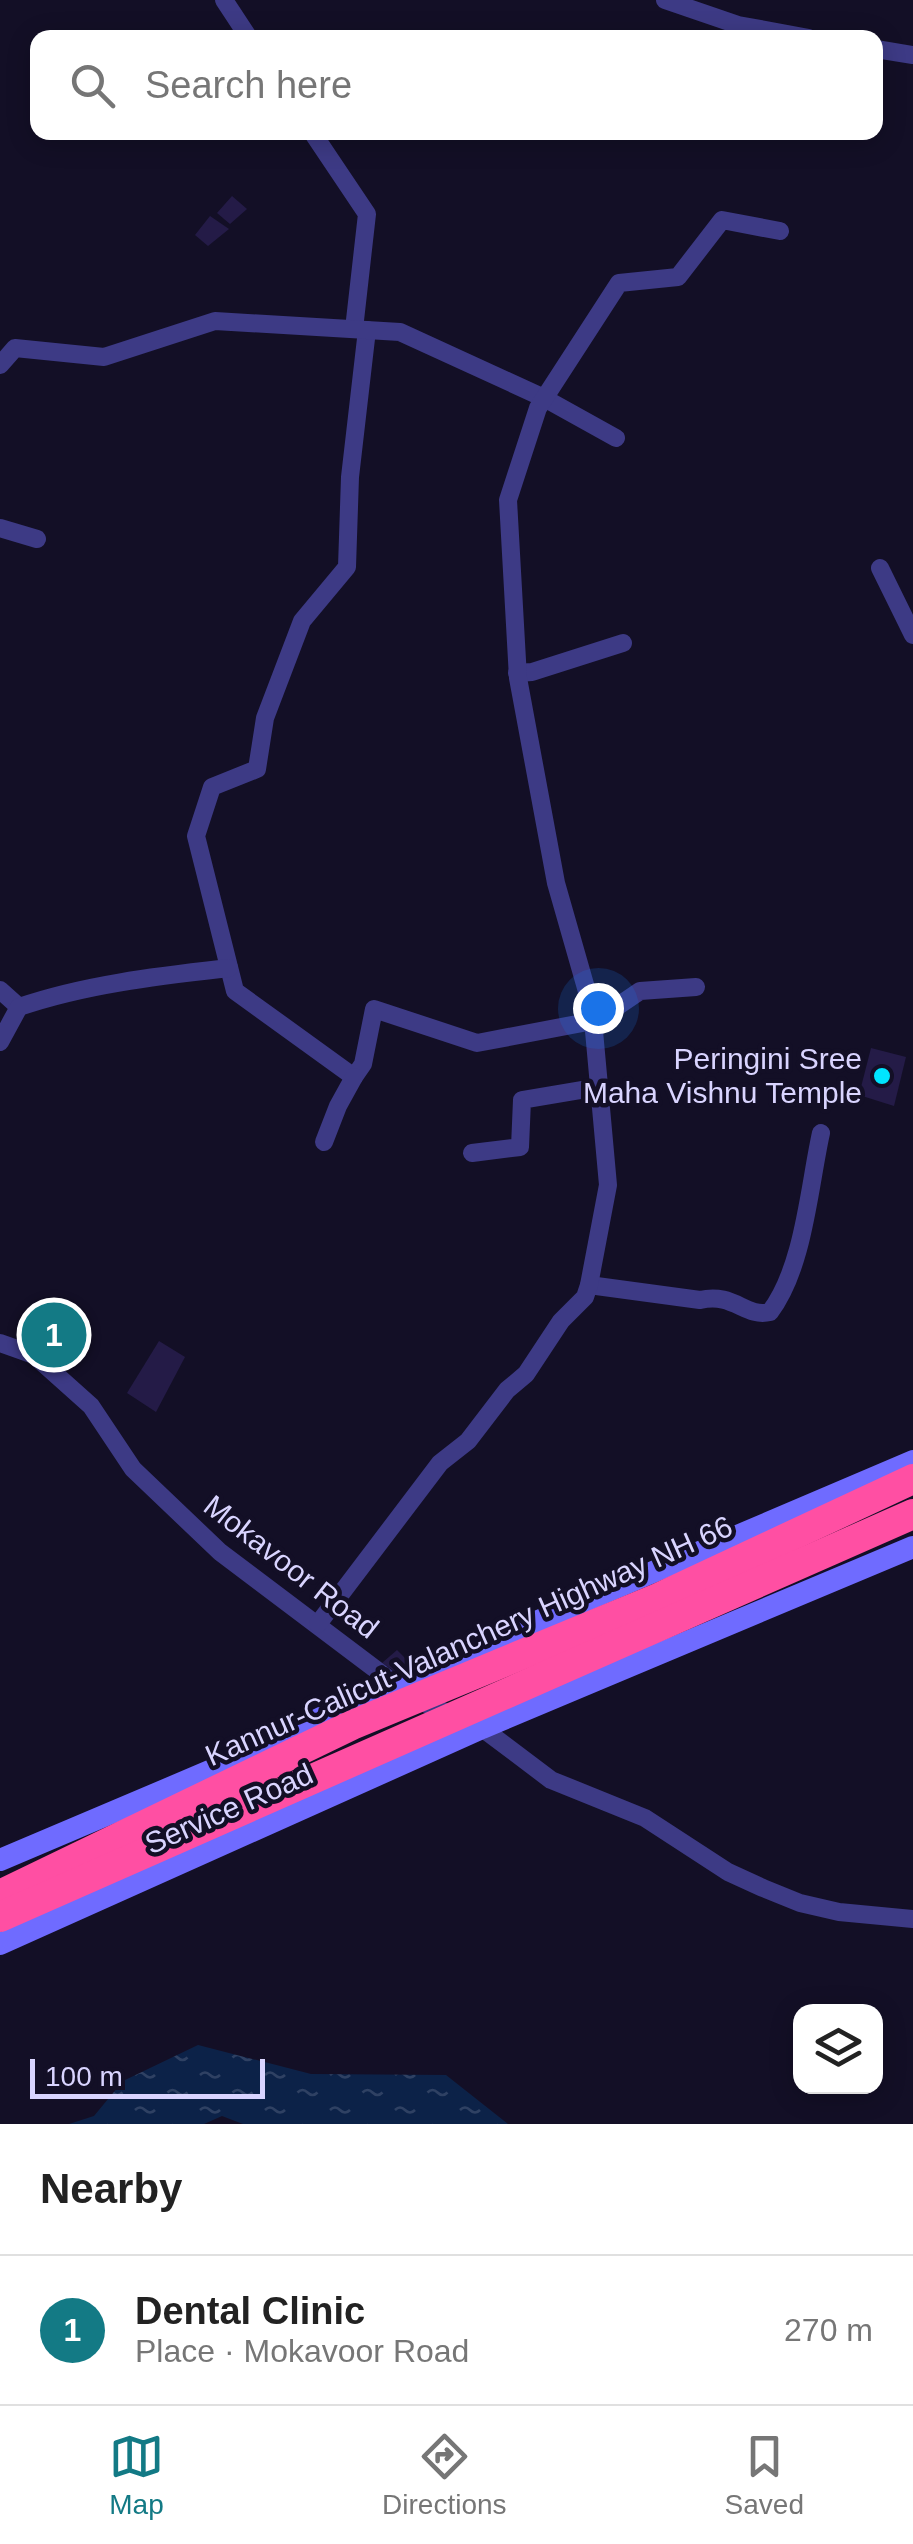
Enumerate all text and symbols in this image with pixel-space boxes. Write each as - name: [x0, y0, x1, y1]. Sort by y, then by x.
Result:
- search box: [30, 30, 883, 140]
- icon: search: [65, 58, 120, 113]
- text: Search here: [145, 64, 352, 106]
- your location: [573, 983, 624, 1034]
- place label: Peringini Sree Maha Vishnu Temple: [583, 1042, 862, 1109]
- marker: Peringini Sree Maha Vishnu Temple: [871, 1065, 893, 1087]
- pin: 1: [22, 1298, 86, 1372]
- street label: Mokavoor Road: [198, 1488, 385, 1645]
- street label: Kannur-Calicut-Valanchery Highway NH 66: [200, 1509, 737, 1772]
- street label: Service Road: [140, 1757, 318, 1860]
- map controls: [793, 2004, 883, 2094]
- button: layers: [793, 2004, 883, 2094]
- scale bar: [30, 2054, 265, 2098]
- text: 100 m: [45, 2061, 123, 2092]
- text: Nearby: [40, 2165, 182, 2212]
- text: Dental Clinic: [135, 2290, 365, 2332]
- text: 1: [64, 2312, 81, 2348]
- text: 270 m: [784, 2312, 873, 2348]
- text: Place · Mokavoor Road: [135, 2333, 469, 2369]
- tab: Map: [109, 2429, 164, 2521]
- tab: Directions: [382, 2429, 507, 2521]
- tab: Saved: [725, 2429, 804, 2521]

